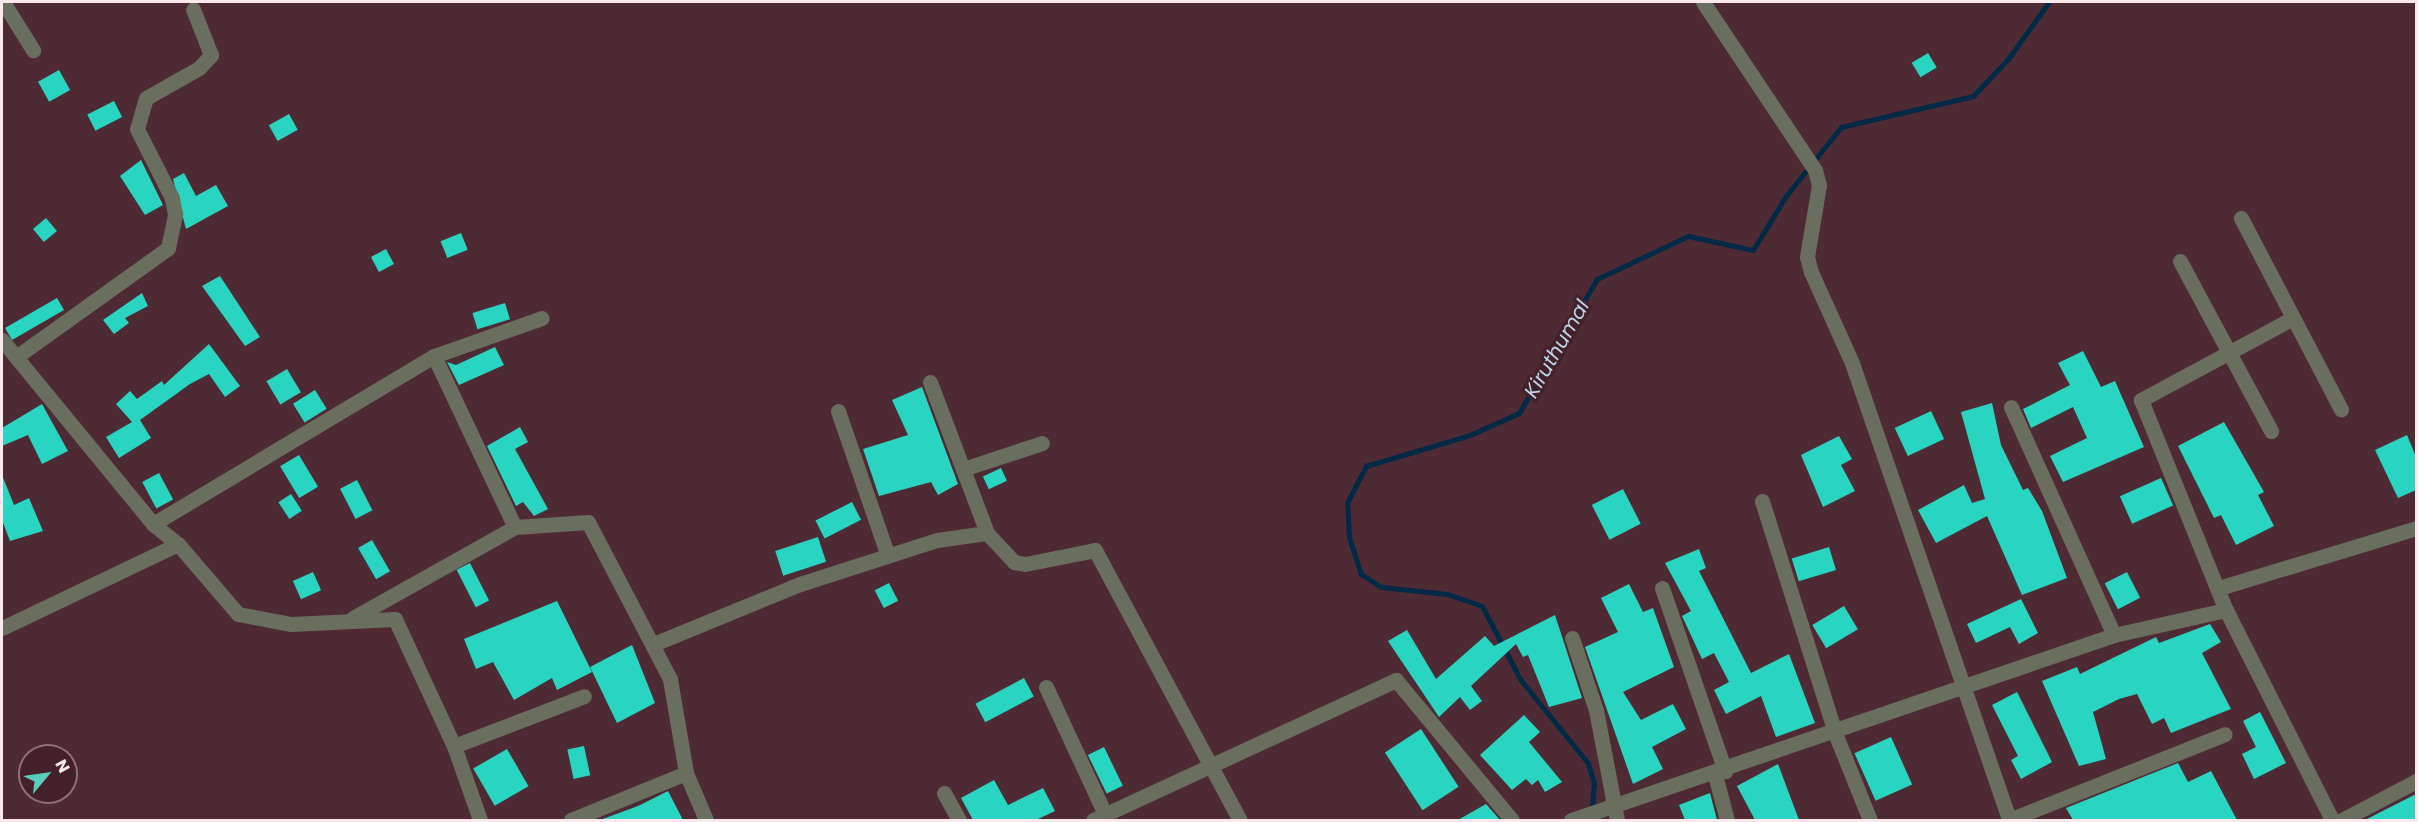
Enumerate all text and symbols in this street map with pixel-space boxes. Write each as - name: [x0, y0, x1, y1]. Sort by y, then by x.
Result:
- water label: Kiruthumal: [1519, 296, 1595, 402]
- north arrow: [18, 744, 78, 804]
- text: N: [49, 755, 75, 777]

